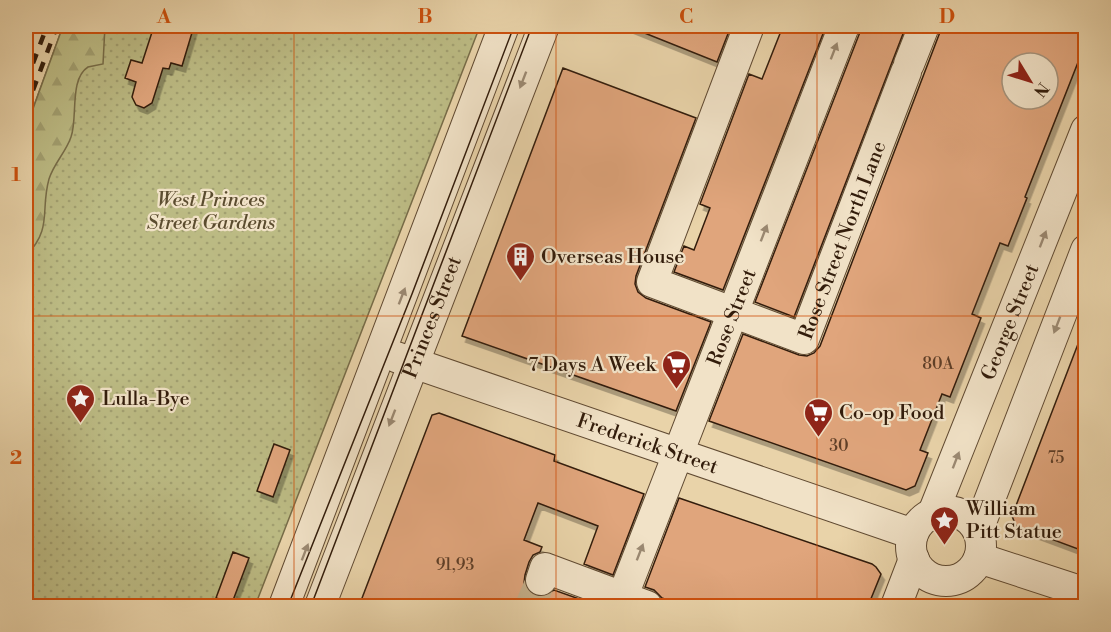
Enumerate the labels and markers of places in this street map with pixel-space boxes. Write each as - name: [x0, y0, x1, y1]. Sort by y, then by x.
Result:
- building icon: Overseas House: [504, 240, 536, 282]
- place label: Overseas House: [541, 245, 684, 270]
- supermarket icon: 7 Days A Week: [661, 348, 693, 390]
- place label: 7 Days A Week: [528, 353, 658, 378]
- place icon: Lulla-Bye: [65, 382, 97, 424]
- place label: Lulla-Bye: [102, 387, 190, 412]
- supermarket icon: Co-op Food: [802, 396, 834, 438]
- place label: Co-op Food: [839, 401, 945, 426]
- place label: William Pitt Statue: [965, 497, 1062, 545]
- place icon: William Pitt Statue: [929, 504, 961, 546]

